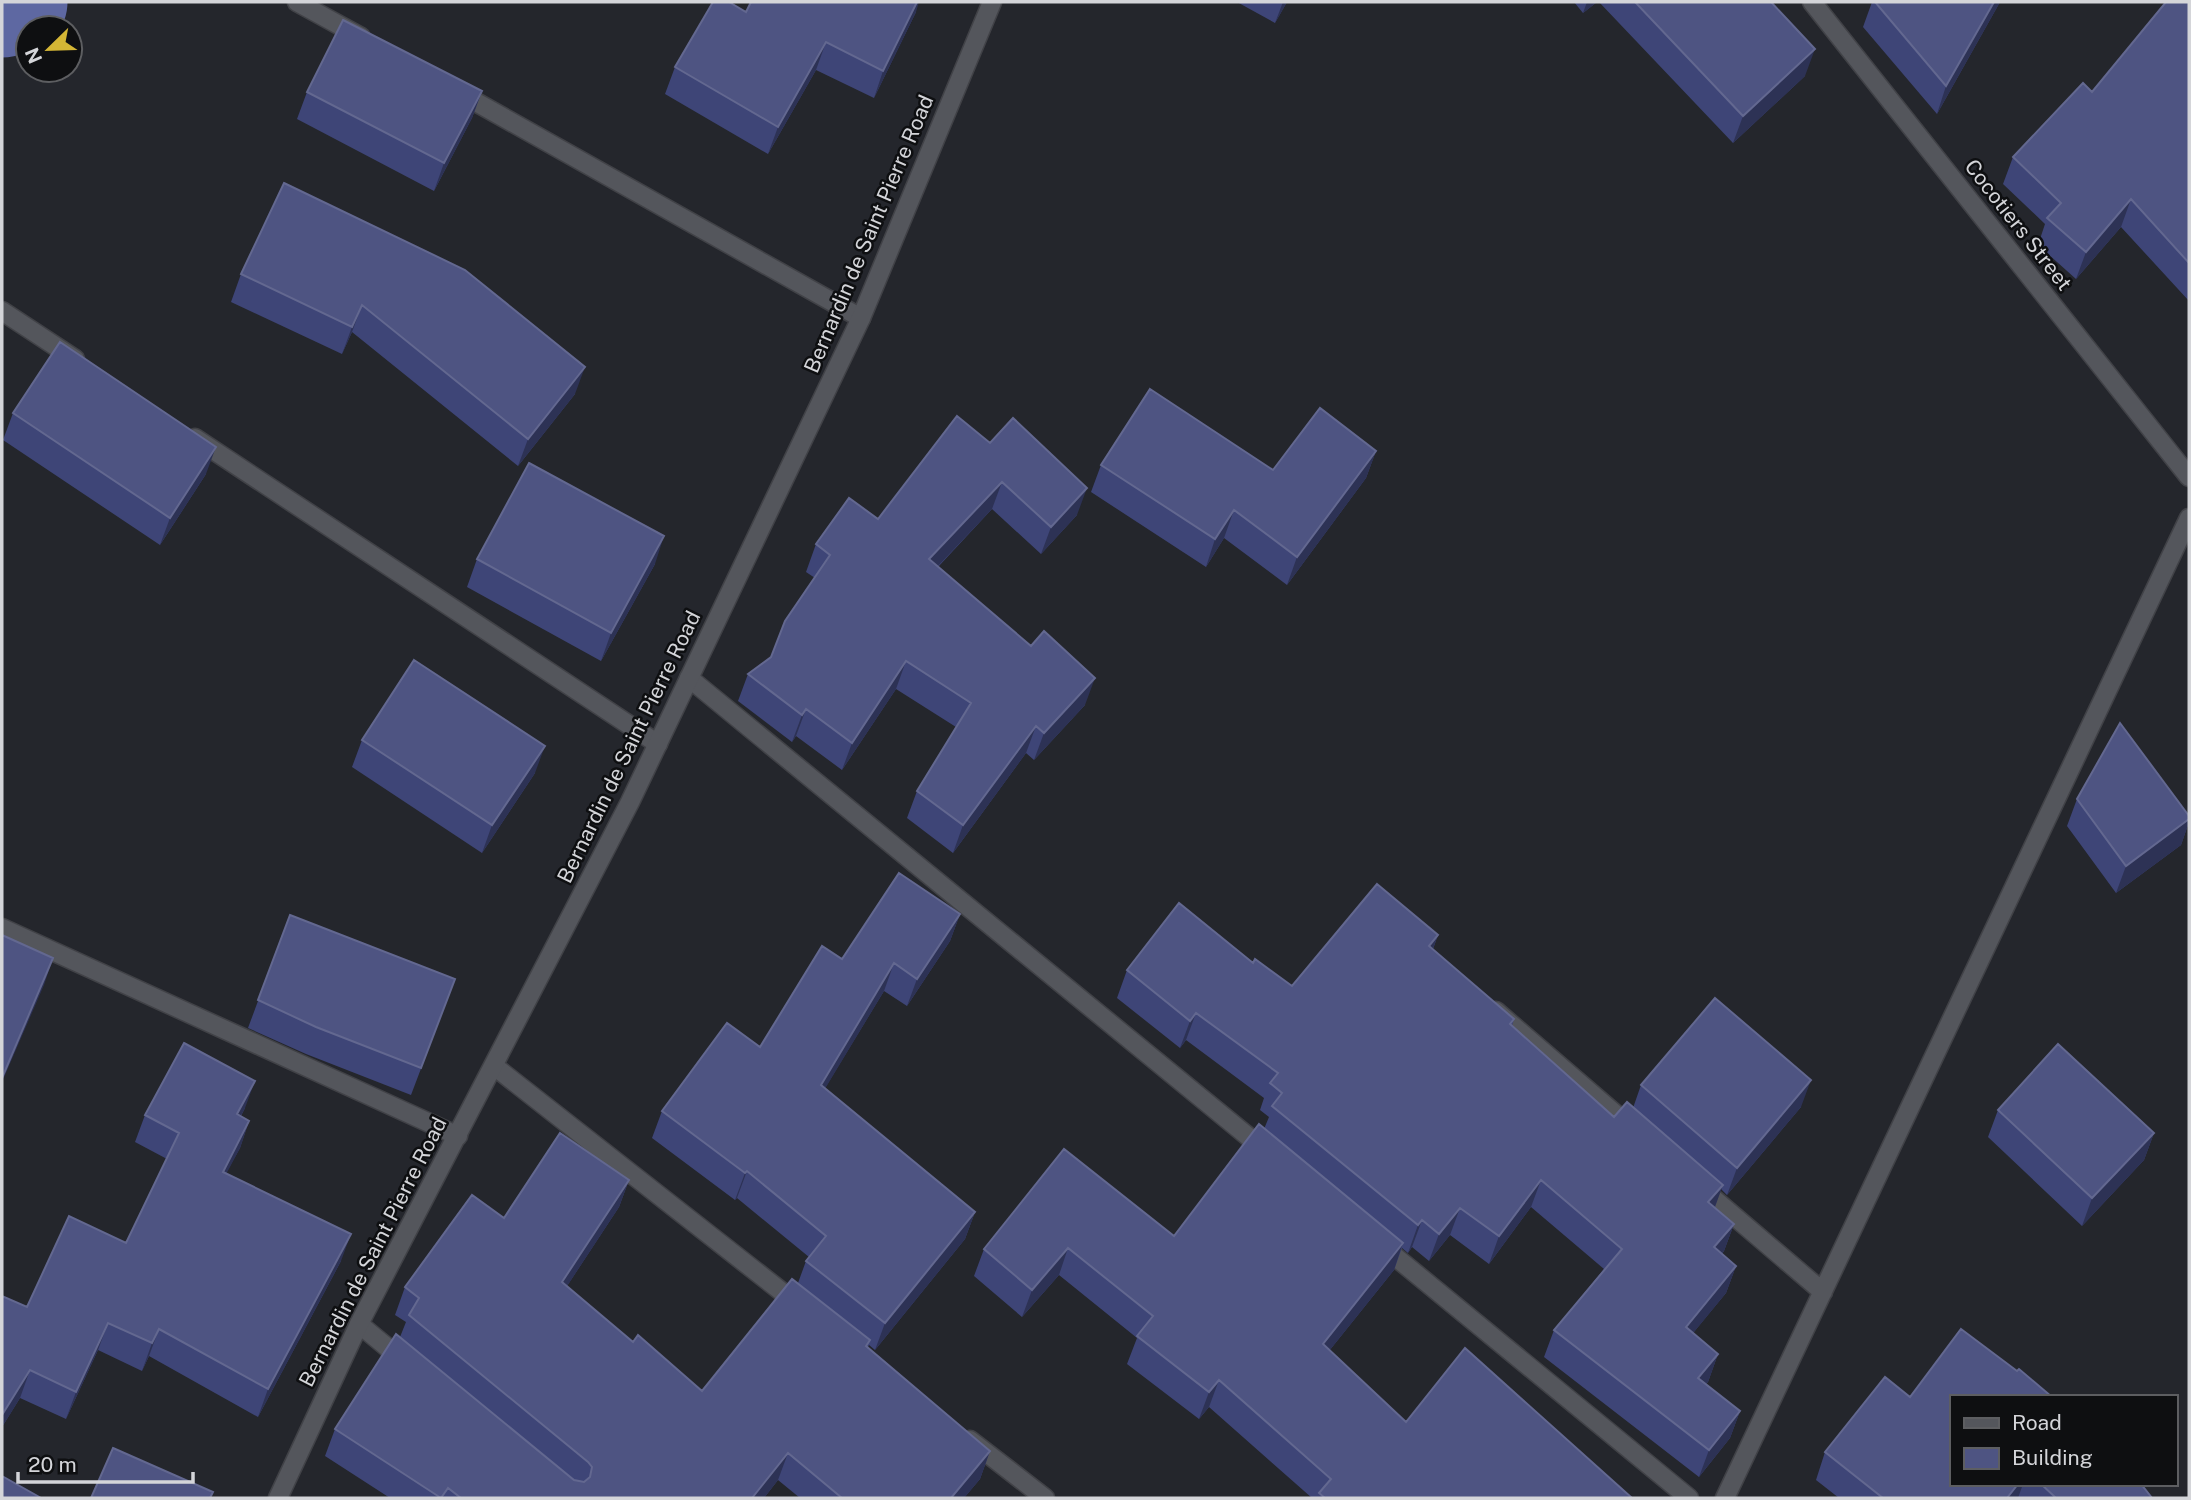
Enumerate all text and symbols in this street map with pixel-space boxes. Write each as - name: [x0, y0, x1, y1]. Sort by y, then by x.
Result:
- north arrow: [14, 14, 84, 84]
- text: N: [20, 45, 46, 67]
- street label: Bernardin de Saint Pierre Road: [799, 91, 939, 377]
- street label: Cocotiers Street: [1959, 154, 2077, 295]
- street label: Bernardin de Saint Pierre Road: [552, 607, 705, 887]
- street label: Bernardin de Saint Pierre Road: [293, 1113, 452, 1391]
- legend: [1950, 1395, 2177, 1486]
- text: Road: [2012, 1410, 2062, 1435]
- scale bar: [18, 1440, 192, 1484]
- text: Building: [2012, 1445, 2093, 1470]
- text: 20 m: [28, 1452, 77, 1477]

